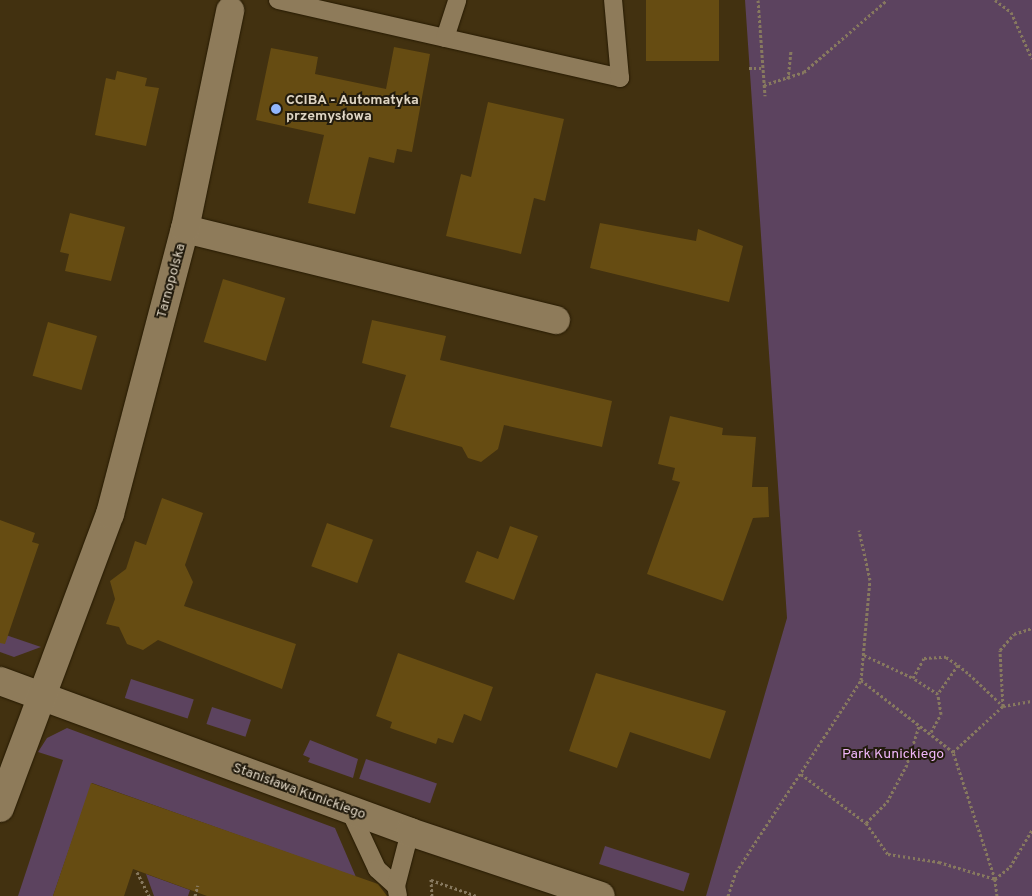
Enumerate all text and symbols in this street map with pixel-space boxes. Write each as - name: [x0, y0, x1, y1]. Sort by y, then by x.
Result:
- place label: CCIBA - Automatyka przemysłowa: [286, 93, 420, 125]
- marker: CCIBA - Automatyka przemysłowa: [270, 103, 282, 115]
- street label: Tarnopolska: [154, 242, 190, 320]
- park label: Park Kunickiego: [842, 747, 944, 763]
- street label: Stanisława Kunickiego: [230, 760, 368, 824]

